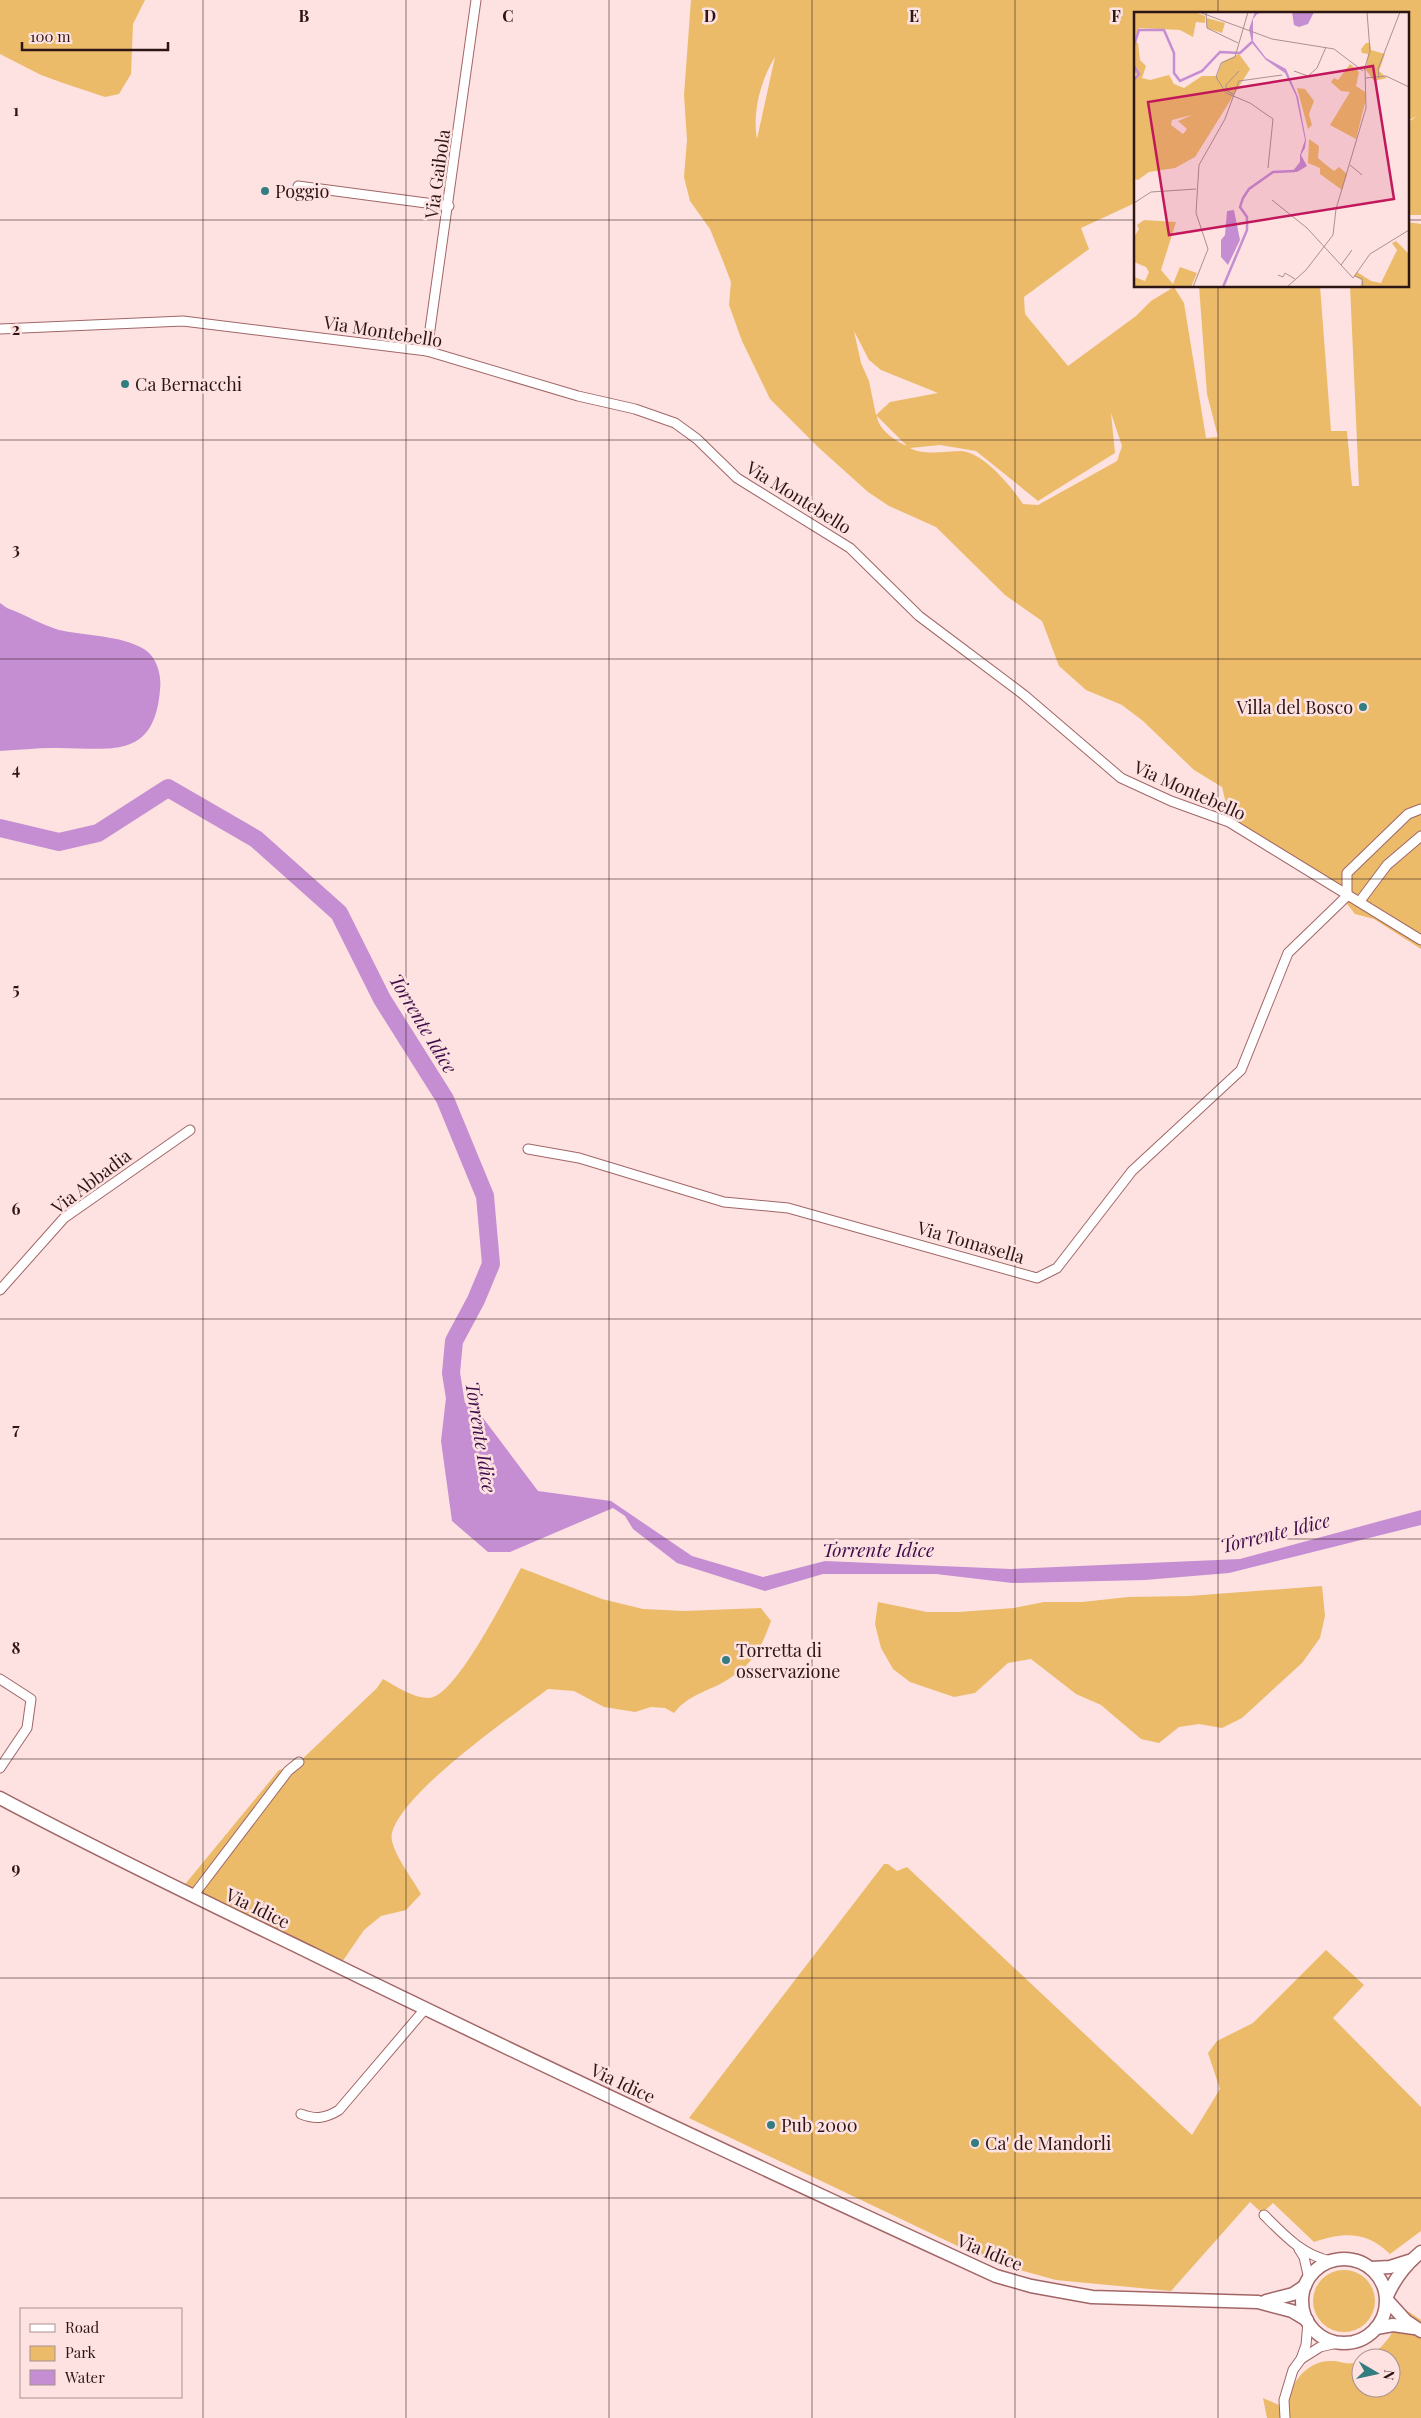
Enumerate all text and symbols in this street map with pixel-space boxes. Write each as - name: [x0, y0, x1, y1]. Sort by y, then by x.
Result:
- text: B: [299, 5, 310, 26]
- text: C: [502, 5, 514, 26]
- text: D: [704, 5, 716, 26]
- text: E: [909, 5, 919, 26]
- text: F: [1111, 5, 1121, 26]
- inset map: [1134, 12, 1408, 288]
- scale bar: [22, 20, 169, 52]
- text: 100 m: [30, 26, 71, 46]
- text: 1: [13, 99, 19, 120]
- street label: Via Gaibola: [419, 128, 455, 221]
- place label: Poggio: [275, 179, 329, 203]
- marker: Poggio: [259, 185, 271, 197]
- street label: Via Montebello: [321, 310, 444, 352]
- text: 2: [12, 318, 20, 339]
- place label: Ca Bernacchi: [135, 372, 242, 396]
- marker: Ca Bernacchi: [119, 378, 131, 390]
- street label: Via Montebello: [741, 454, 856, 539]
- text: 3: [12, 538, 20, 559]
- place label: Villa del Bosco: [1235, 695, 1353, 719]
- marker: Villa del Bosco: [1357, 701, 1369, 713]
- street label: Via Montebello: [1129, 754, 1250, 825]
- text: 4: [12, 758, 20, 779]
- water label: Torrente Idice: [384, 968, 464, 1078]
- text: 5: [12, 978, 20, 999]
- street label: Via Abbadia: [45, 1143, 136, 1219]
- text: 6: [12, 1198, 21, 1219]
- street label: Via Tomasella: [914, 1215, 1027, 1269]
- water label: Torrente Idice: [460, 1380, 504, 1494]
- text: 7: [12, 1418, 20, 1439]
- water label: Torrente Idice: [1217, 1506, 1333, 1558]
- water label: Torrente Idice: [822, 1536, 934, 1562]
- text: 8: [12, 1637, 21, 1658]
- place label: Torretta di osservazione: [736, 1638, 840, 1683]
- marker: Torretta di osservazione: [720, 1654, 732, 1666]
- text: 9: [12, 1857, 21, 1878]
- street label: Via Idice: [221, 1882, 294, 1934]
- street label: Via Idice: [586, 2057, 659, 2108]
- place label: Pub 2000: [781, 2113, 858, 2137]
- marker: Pub 2000: [765, 2119, 777, 2131]
- place label: Ca' de Mandorli: [985, 2131, 1111, 2155]
- marker: Ca' de Mandorli: [969, 2137, 981, 2149]
- street label: Via Idice: [953, 2228, 1026, 2276]
- legend: [20, 2308, 182, 2398]
- text: Road: [65, 2317, 99, 2337]
- text: Park: [65, 2342, 97, 2362]
- north arrow: [1351, 2348, 1401, 2398]
- text: Water: [64, 2367, 105, 2387]
- text: N: [1379, 2369, 1400, 2382]

